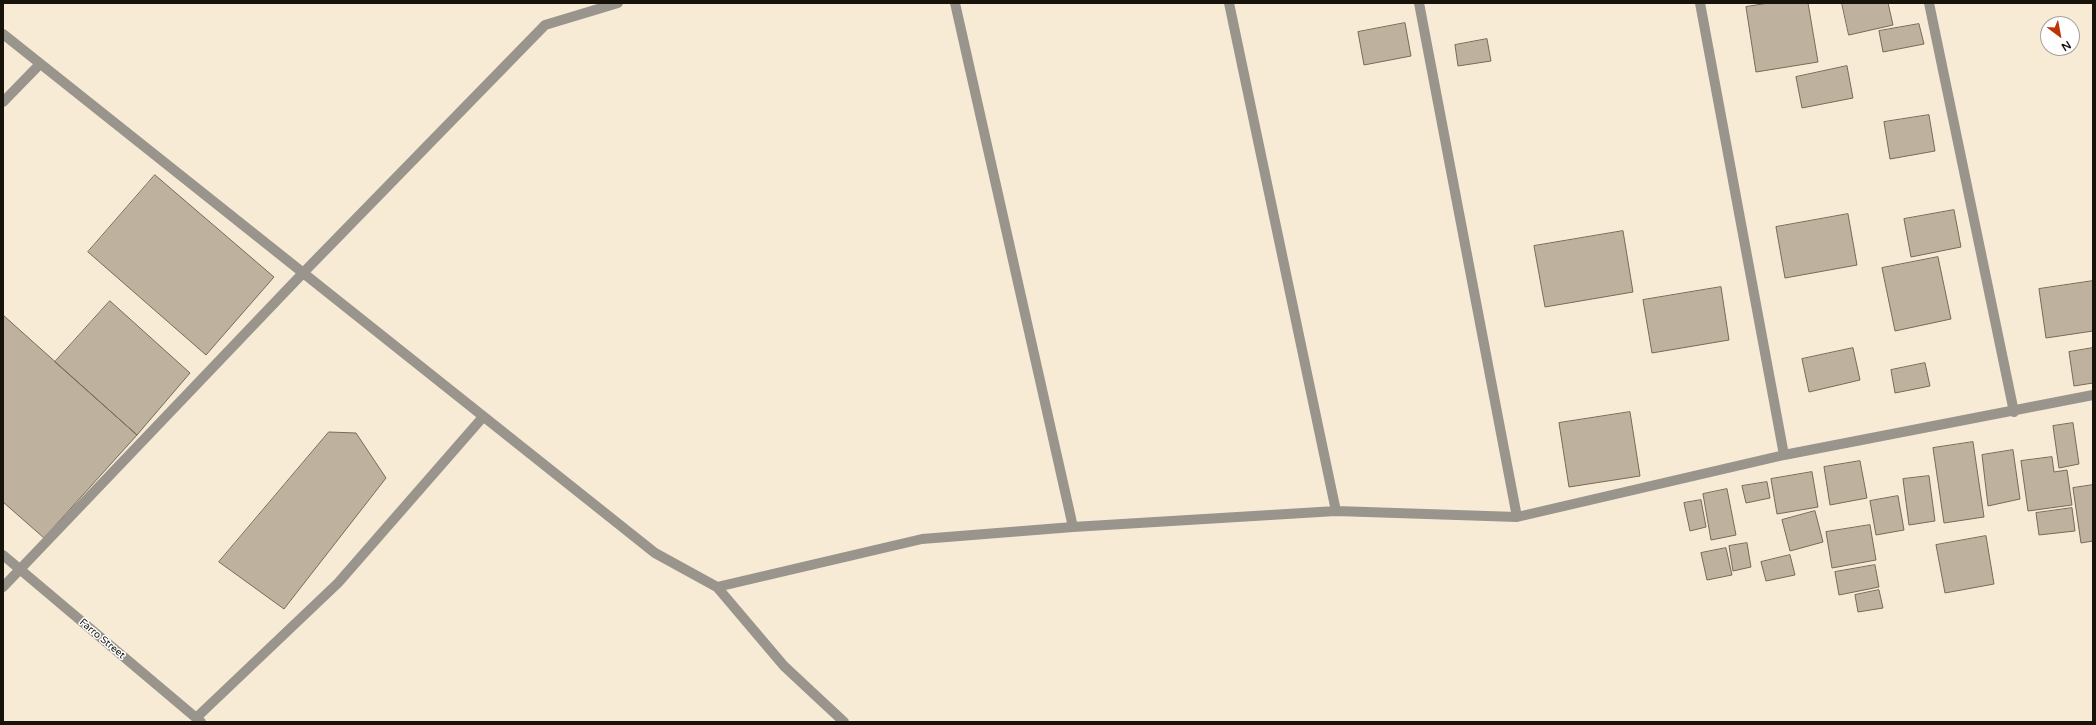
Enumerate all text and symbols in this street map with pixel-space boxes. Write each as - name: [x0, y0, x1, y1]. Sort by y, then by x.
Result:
- north arrow: [2040, 16, 2080, 56]
- text: N: [2059, 38, 2073, 54]
- street label: Farro Street: [77, 616, 127, 662]

